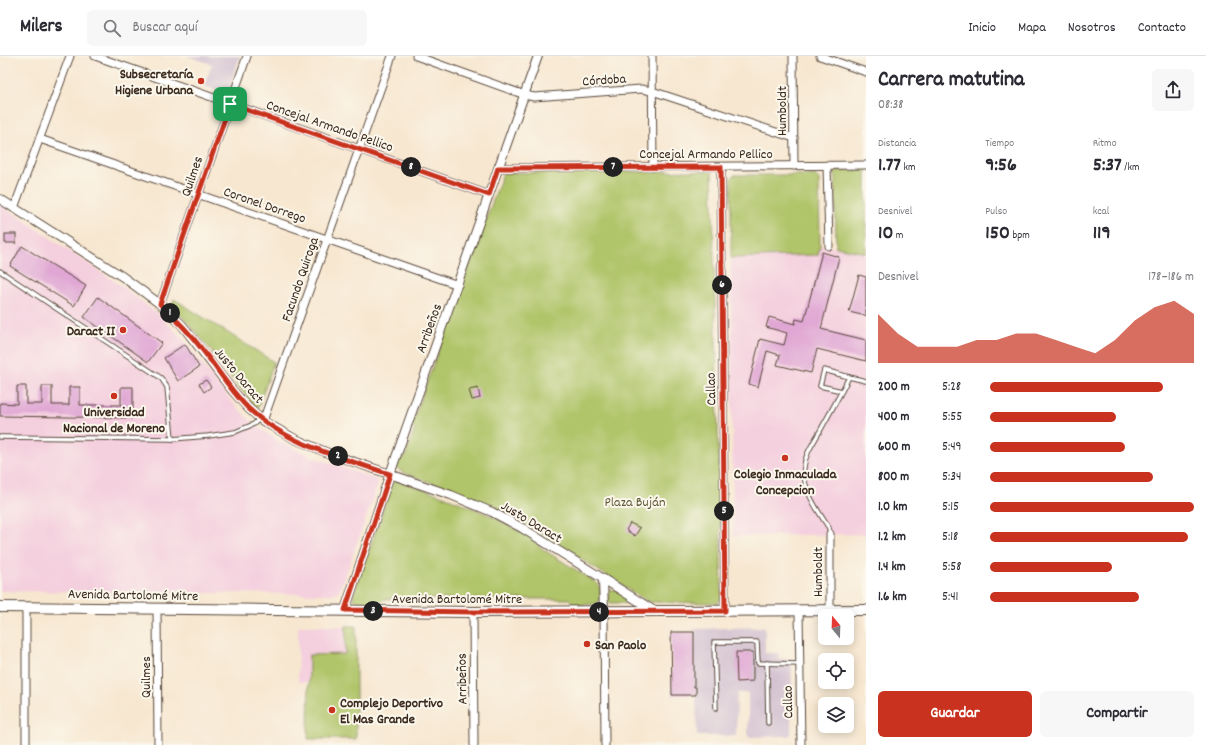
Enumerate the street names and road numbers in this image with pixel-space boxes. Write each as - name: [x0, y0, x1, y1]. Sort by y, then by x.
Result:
- street label: Córdoba: [582, 69, 627, 92]
- street label: Humboldt: [773, 86, 793, 136]
- street label: Concejal Armando Pellico: [263, 96, 396, 158]
- street label: Concejal Armando Pellico: [639, 145, 773, 165]
- street label: Quilmes: [177, 154, 209, 200]
- street label: Coronel Dorrego: [220, 182, 308, 229]
- street label: Facundo Quiroga: [277, 234, 325, 324]
- street label: Arribeños: [412, 301, 448, 356]
- street label: Justo Daract: [209, 344, 268, 409]
- street label: Callao: [702, 372, 722, 406]
- street label: Justo Daract: [497, 497, 565, 549]
- street label: Humboldt: [809, 547, 829, 597]
- street label: Avenida Bartolomé Mitre: [68, 585, 198, 607]
- street label: Avenida Bartolomé Mitre: [392, 590, 522, 610]
- street label: Arribeños: [453, 653, 473, 705]
- street label: Quilmes: [137, 656, 157, 698]
- street label: Callao: [779, 685, 799, 719]

